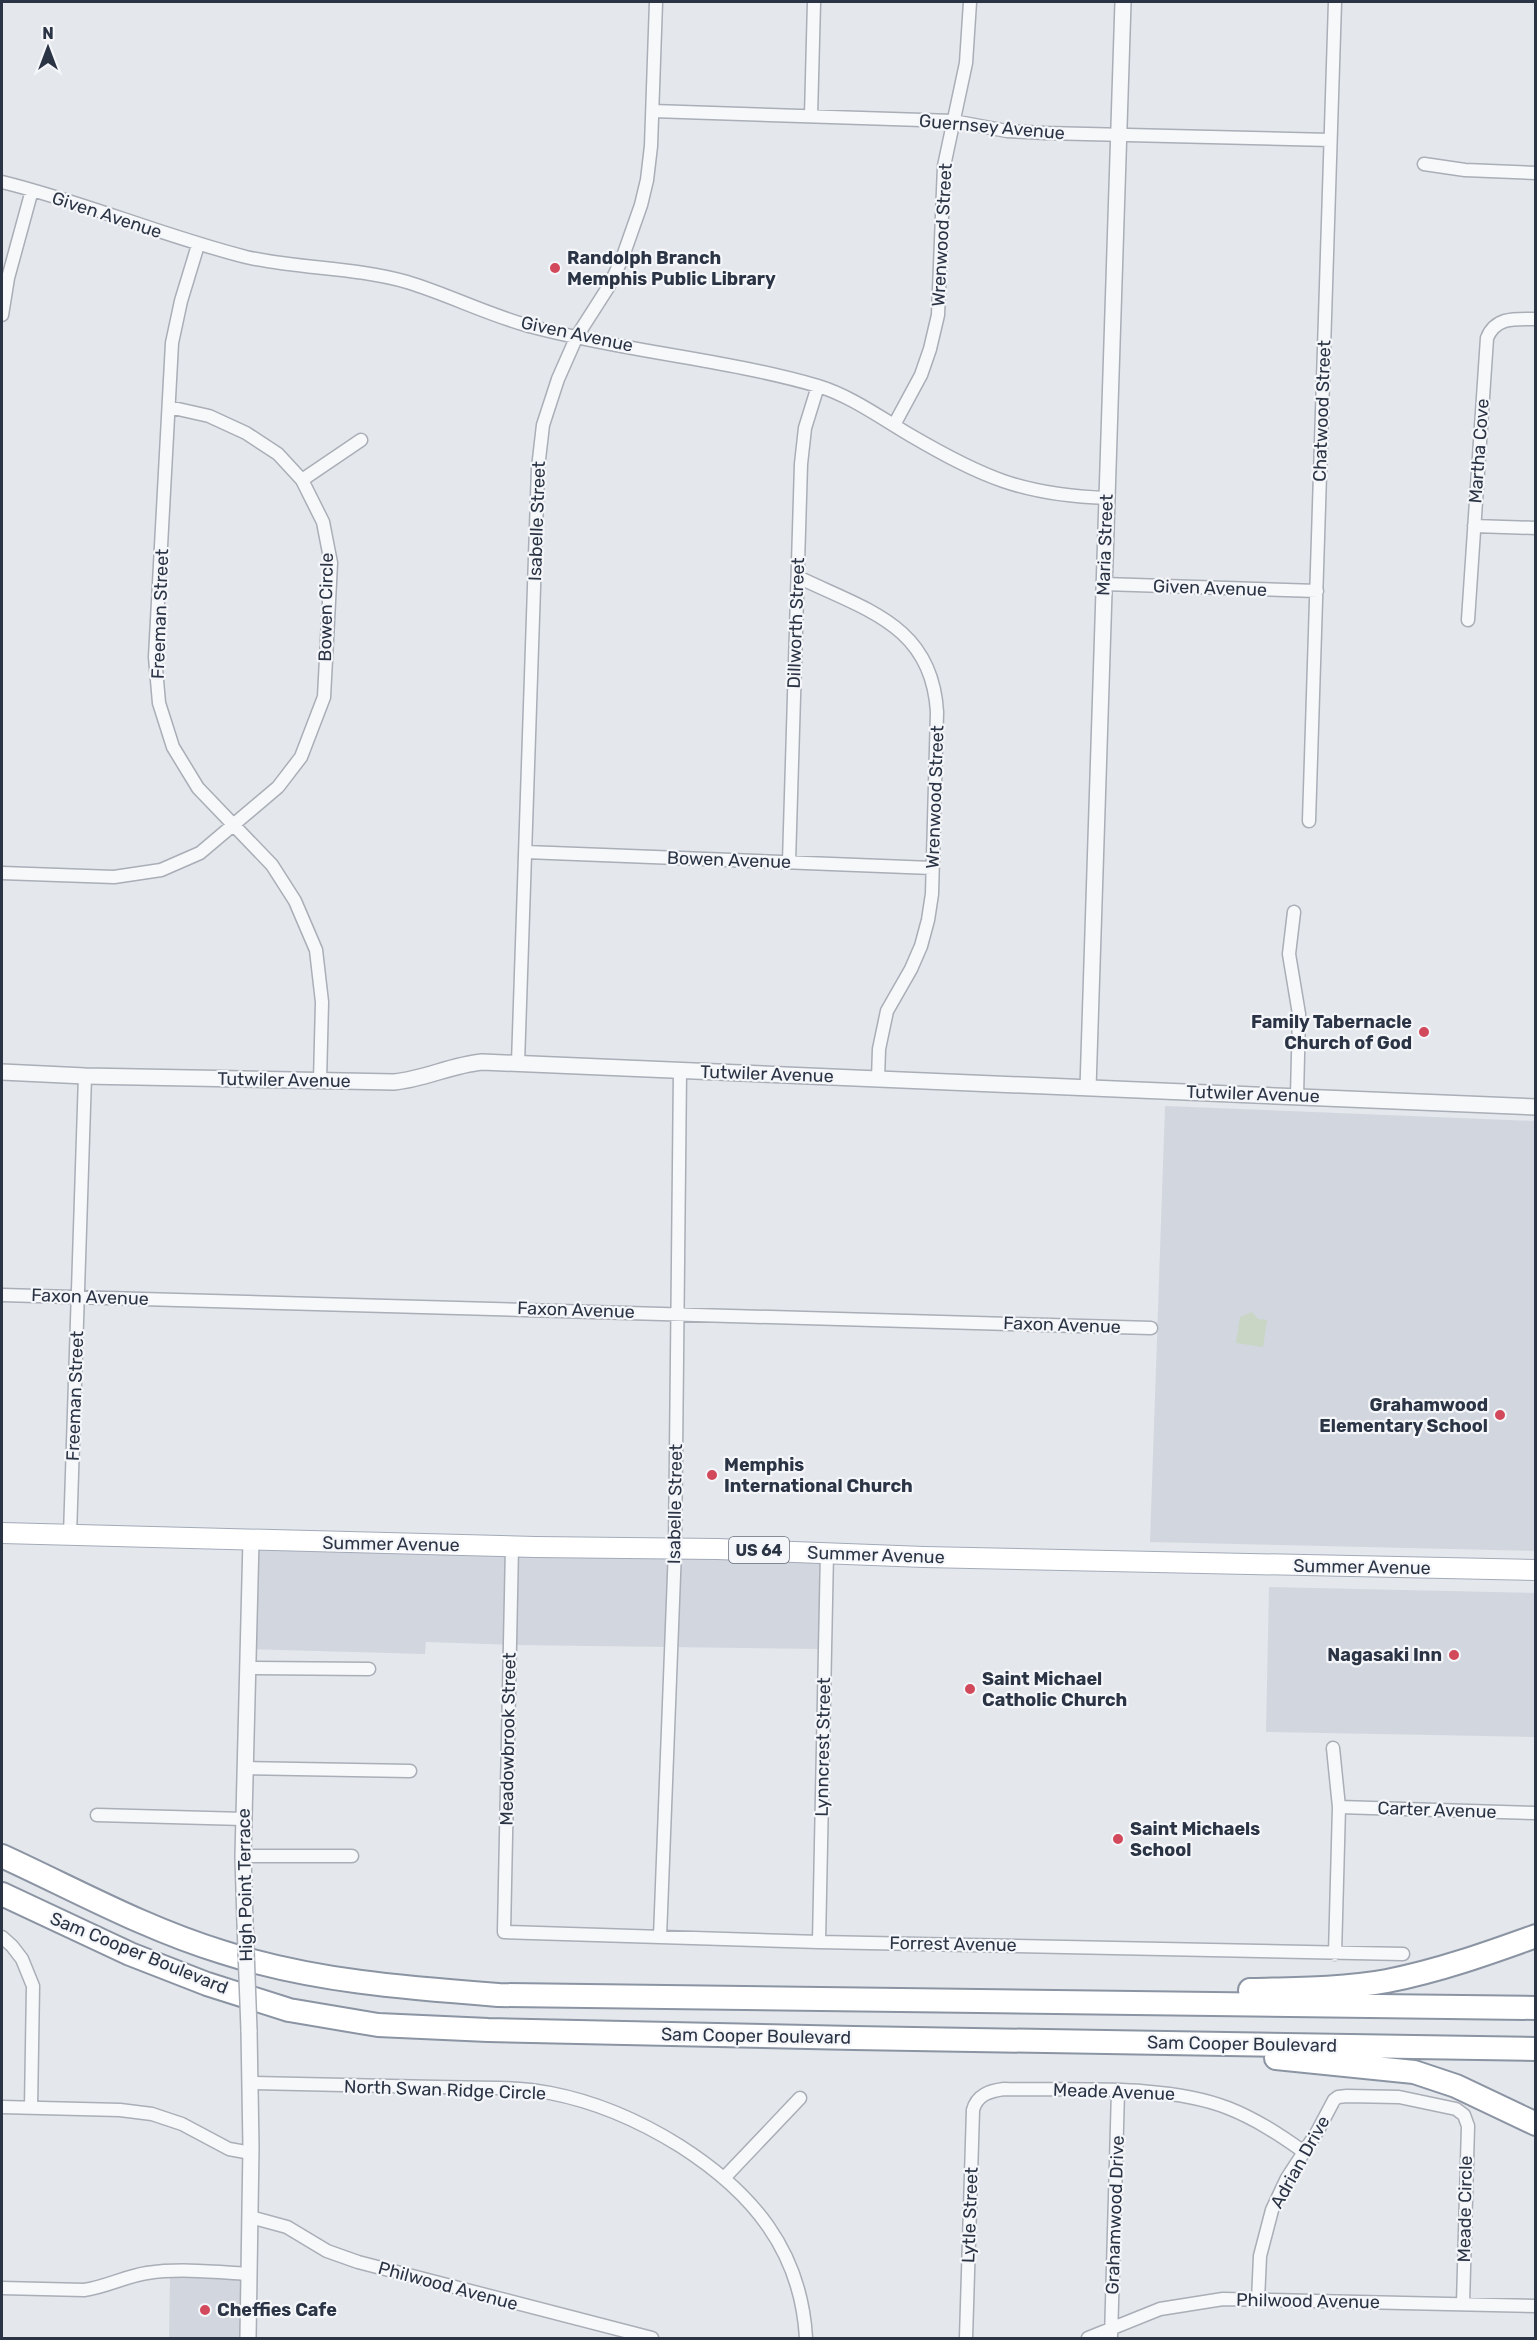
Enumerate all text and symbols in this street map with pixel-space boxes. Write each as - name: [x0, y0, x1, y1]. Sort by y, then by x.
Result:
- north arrow: [18, 18, 78, 78]
- text: N: [42, 24, 54, 43]
- street label: Guernsey Avenue: [918, 110, 1066, 144]
- street label: Wrenwood Street: [927, 163, 957, 307]
- street label: Given Avenue: [49, 187, 165, 243]
- place label: Randolph Branch Memphis Public Library: [567, 247, 776, 290]
- marker: Randolph Branch Memphis Public Library: [548, 261, 562, 275]
- street label: Given Avenue: [519, 311, 635, 357]
- street label: Chatwood Street: [1309, 340, 1335, 482]
- street label: Martha Cove: [1464, 398, 1494, 504]
- street label: Isabelle Street: [524, 461, 550, 581]
- street label: Maria Street: [1092, 494, 1118, 596]
- street label: Freeman Street: [147, 548, 173, 680]
- street label: Bowen Circle: [314, 552, 338, 662]
- street label: Dillworth Street: [783, 557, 809, 689]
- street label: Given Avenue: [1153, 575, 1267, 601]
- street label: Wrenwood Street: [921, 725, 949, 869]
- street label: Bowen Avenue: [667, 847, 791, 873]
- place label: Family Tabernacle Church of God: [1251, 1011, 1412, 1054]
- marker: Family Tabernacle Church of God: [1417, 1025, 1431, 1039]
- street label: Tutwiler Avenue: [700, 1061, 834, 1087]
- street label: Tutwiler Avenue: [217, 1068, 351, 1092]
- street label: Tutwiler Avenue: [1186, 1081, 1320, 1107]
- street label: Faxon Avenue: [31, 1284, 149, 1310]
- street label: Faxon Avenue: [517, 1297, 635, 1323]
- street label: Faxon Avenue: [1003, 1312, 1121, 1338]
- street label: Freeman Street: [62, 1330, 88, 1462]
- place label: Grahamwood Elementary School: [1319, 1394, 1488, 1437]
- marker: Grahamwood Elementary School: [1493, 1408, 1507, 1422]
- street label: Isabelle Street: [663, 1444, 687, 1564]
- place label: Memphis International Church: [724, 1454, 913, 1497]
- marker: Memphis International Church: [705, 1468, 719, 1482]
- street label: Summer Avenue: [322, 1532, 460, 1556]
- road number: US 64: [729, 1537, 789, 1563]
- street label: Summer Avenue: [807, 1542, 945, 1568]
- street label: Summer Avenue: [1293, 1555, 1431, 1579]
- place label: Nagasaki Inn: [1327, 1644, 1442, 1666]
- marker: Nagasaki Inn: [1447, 1648, 1461, 1662]
- street label: Meadowbrook Street: [495, 1652, 521, 1826]
- place label: Saint Michael Catholic Church: [982, 1668, 1127, 1711]
- street label: Lynncrest Street: [811, 1677, 835, 1817]
- marker: Saint Michael Catholic Church: [963, 1682, 977, 1696]
- street label: Carter Avenue: [1377, 1797, 1497, 1823]
- street label: High Point Terrace: [233, 1808, 257, 1962]
- place label: Saint Michaels School: [1130, 1818, 1260, 1861]
- marker: Saint Michaels School: [1111, 1832, 1125, 1846]
- street label: Sam Cooper Boulevard: [47, 1907, 231, 1999]
- street label: Forrest Avenue: [889, 1932, 1017, 1956]
- street label: Sam Cooper Boulevard: [661, 2023, 851, 2049]
- street label: Sam Cooper Boulevard: [1147, 2031, 1337, 2057]
- street label: North Swan Ridge Circle: [344, 2075, 546, 2105]
- street label: Meade Avenue: [1053, 2079, 1175, 2105]
- street label: Adrian Drive: [1266, 2112, 1334, 2212]
- street label: Grahamwood Drive: [1101, 2135, 1129, 2295]
- street label: Meade Circle: [1453, 2155, 1477, 2263]
- street label: Lytle Street: [957, 2167, 983, 2263]
- street label: Philwood Avenue: [376, 2257, 520, 2315]
- street label: Philwood Avenue: [1236, 2289, 1380, 2313]
- place label: Cheffies Cafe: [217, 2299, 337, 2321]
- marker: Cheffies Cafe: [198, 2303, 212, 2317]

